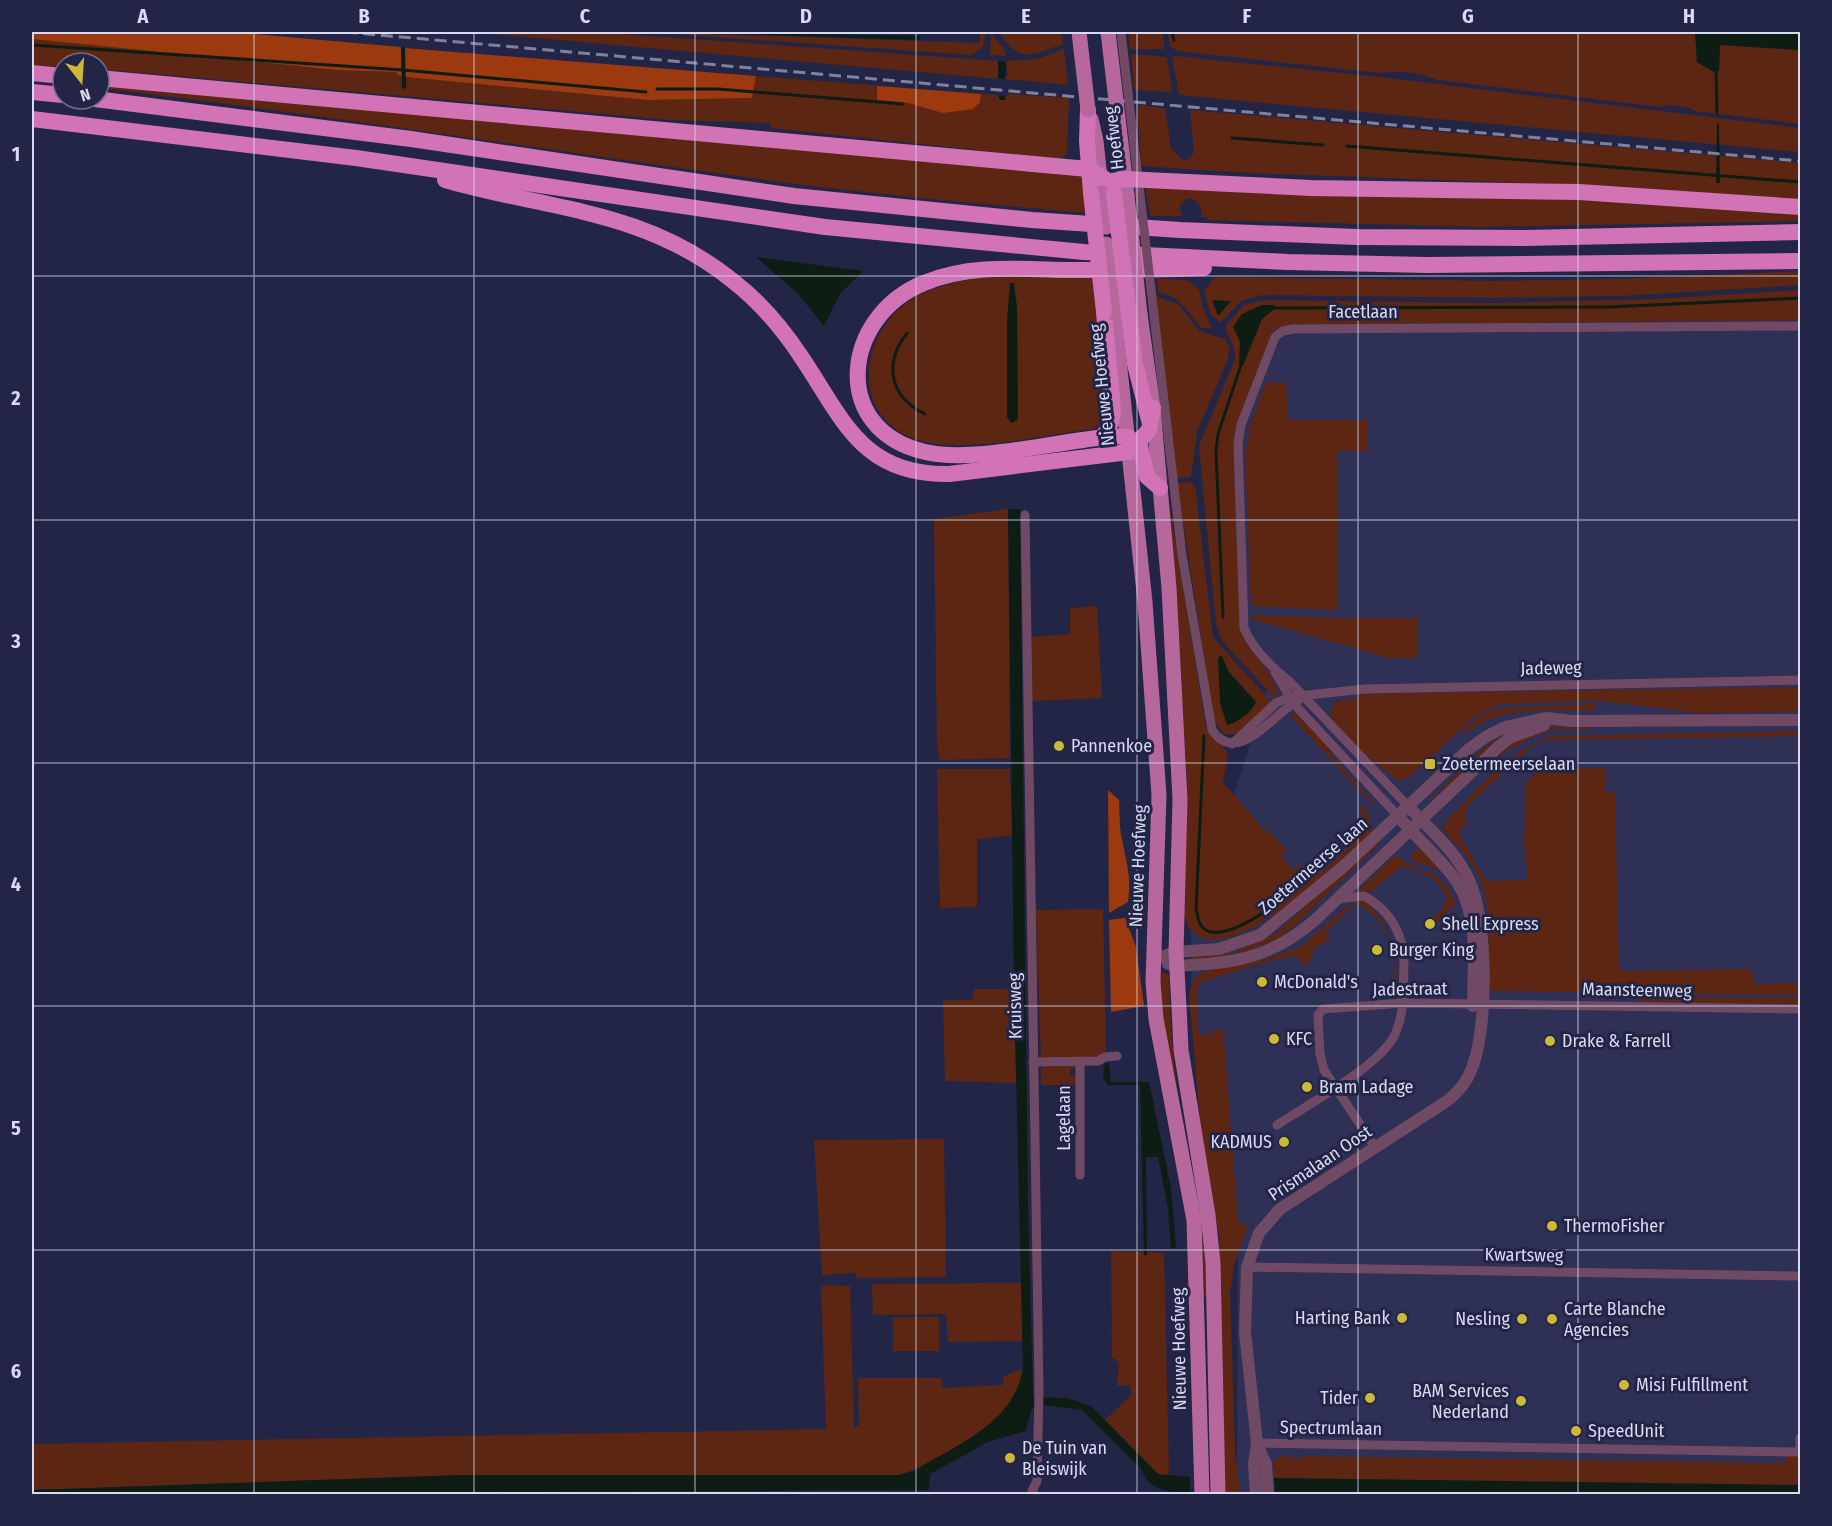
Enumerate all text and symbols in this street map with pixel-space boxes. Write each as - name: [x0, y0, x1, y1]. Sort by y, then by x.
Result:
- text: A: [137, 4, 150, 28]
- text: B: [358, 4, 370, 28]
- text: C: [580, 4, 591, 28]
- text: D: [800, 4, 812, 28]
- text: E: [1021, 4, 1031, 28]
- text: F: [1243, 4, 1252, 28]
- text: G: [1462, 4, 1474, 28]
- text: H: [1683, 4, 1695, 28]
- north arrow: [51, 51, 111, 111]
- text: N: [78, 84, 93, 105]
- street label: Hoefweg: [1099, 104, 1129, 171]
- text: 1: [12, 142, 20, 166]
- street label: Facetlaan: [1328, 301, 1398, 323]
- street label: Nieuwe Hoefweg: [1085, 322, 1119, 447]
- text: 2: [10, 386, 21, 410]
- text: 3: [10, 629, 21, 653]
- street label: Jadeweg: [1520, 656, 1582, 680]
- place label: Pannenkoe: [1071, 735, 1152, 757]
- marker: Pannenkoe: [1052, 739, 1066, 753]
- place label: Zoetermeerselaan: [1442, 753, 1575, 775]
- marker: Zoetermeerselaan: [1423, 757, 1437, 771]
- street label: Nieuwe Hoefweg: [1125, 804, 1151, 928]
- street label: Zoetermeerse laan: [1254, 813, 1372, 919]
- text: 4: [11, 872, 21, 896]
- place label: Shell Express: [1442, 913, 1539, 935]
- marker: Shell Express: [1423, 917, 1437, 931]
- place label: Burger King: [1389, 939, 1474, 961]
- marker: Burger King: [1370, 943, 1384, 957]
- place label: McDonald's: [1274, 971, 1358, 993]
- street label: Kruisweg: [1003, 972, 1027, 1039]
- marker: McDonald's: [1255, 975, 1269, 989]
- street label: Jadestraat: [1372, 977, 1448, 1001]
- street label: Maansteenweg: [1582, 978, 1692, 1002]
- place label: KFC: [1286, 1028, 1312, 1050]
- place label: Drake & Farrell: [1562, 1030, 1671, 1052]
- marker: KFC: [1267, 1032, 1281, 1046]
- marker: Drake & Farrell: [1543, 1034, 1557, 1048]
- place label: Bram Ladage: [1319, 1076, 1414, 1098]
- marker: Bram Ladage: [1300, 1080, 1314, 1094]
- street label: Lagelaan: [1053, 1085, 1075, 1151]
- text: 5: [11, 1116, 21, 1140]
- street label: Prismalaan Oost: [1264, 1120, 1376, 1206]
- place label: KADMUS: [1210, 1131, 1272, 1153]
- marker: KADMUS: [1277, 1135, 1291, 1149]
- place label: ThermoFisher: [1564, 1215, 1665, 1237]
- marker: ThermoFisher: [1545, 1219, 1559, 1233]
- street label: Kwartsweg: [1484, 1243, 1564, 1267]
- street label: Nieuwe Hoefweg: [1167, 1287, 1191, 1410]
- place label: Carte Blanche Agencies: [1564, 1298, 1666, 1341]
- place label: Harting Bank: [1295, 1307, 1391, 1329]
- place label: Nesling: [1455, 1308, 1511, 1330]
- marker: Harting Bank: [1395, 1311, 1409, 1325]
- marker: Nesling: [1515, 1312, 1529, 1326]
- marker: Carte Blanche Agencies: [1545, 1312, 1559, 1326]
- text: 6: [11, 1359, 21, 1383]
- place label: Misi Fulfillment: [1636, 1374, 1748, 1396]
- marker: Misi Fulfillment: [1617, 1378, 1631, 1392]
- place label: BAM Services Nederland: [1412, 1380, 1509, 1423]
- place label: Tider: [1320, 1387, 1359, 1409]
- marker: Tider: [1363, 1391, 1377, 1405]
- marker: BAM Services Nederland: [1514, 1394, 1528, 1408]
- street label: Spectrumlaan: [1280, 1416, 1382, 1440]
- place label: SpeedUnit: [1588, 1420, 1665, 1442]
- marker: SpeedUnit: [1569, 1424, 1583, 1438]
- place label: De Tuin van Bleiswijk: [1022, 1437, 1107, 1480]
- marker: De Tuin van Bleiswijk: [1003, 1451, 1017, 1465]

